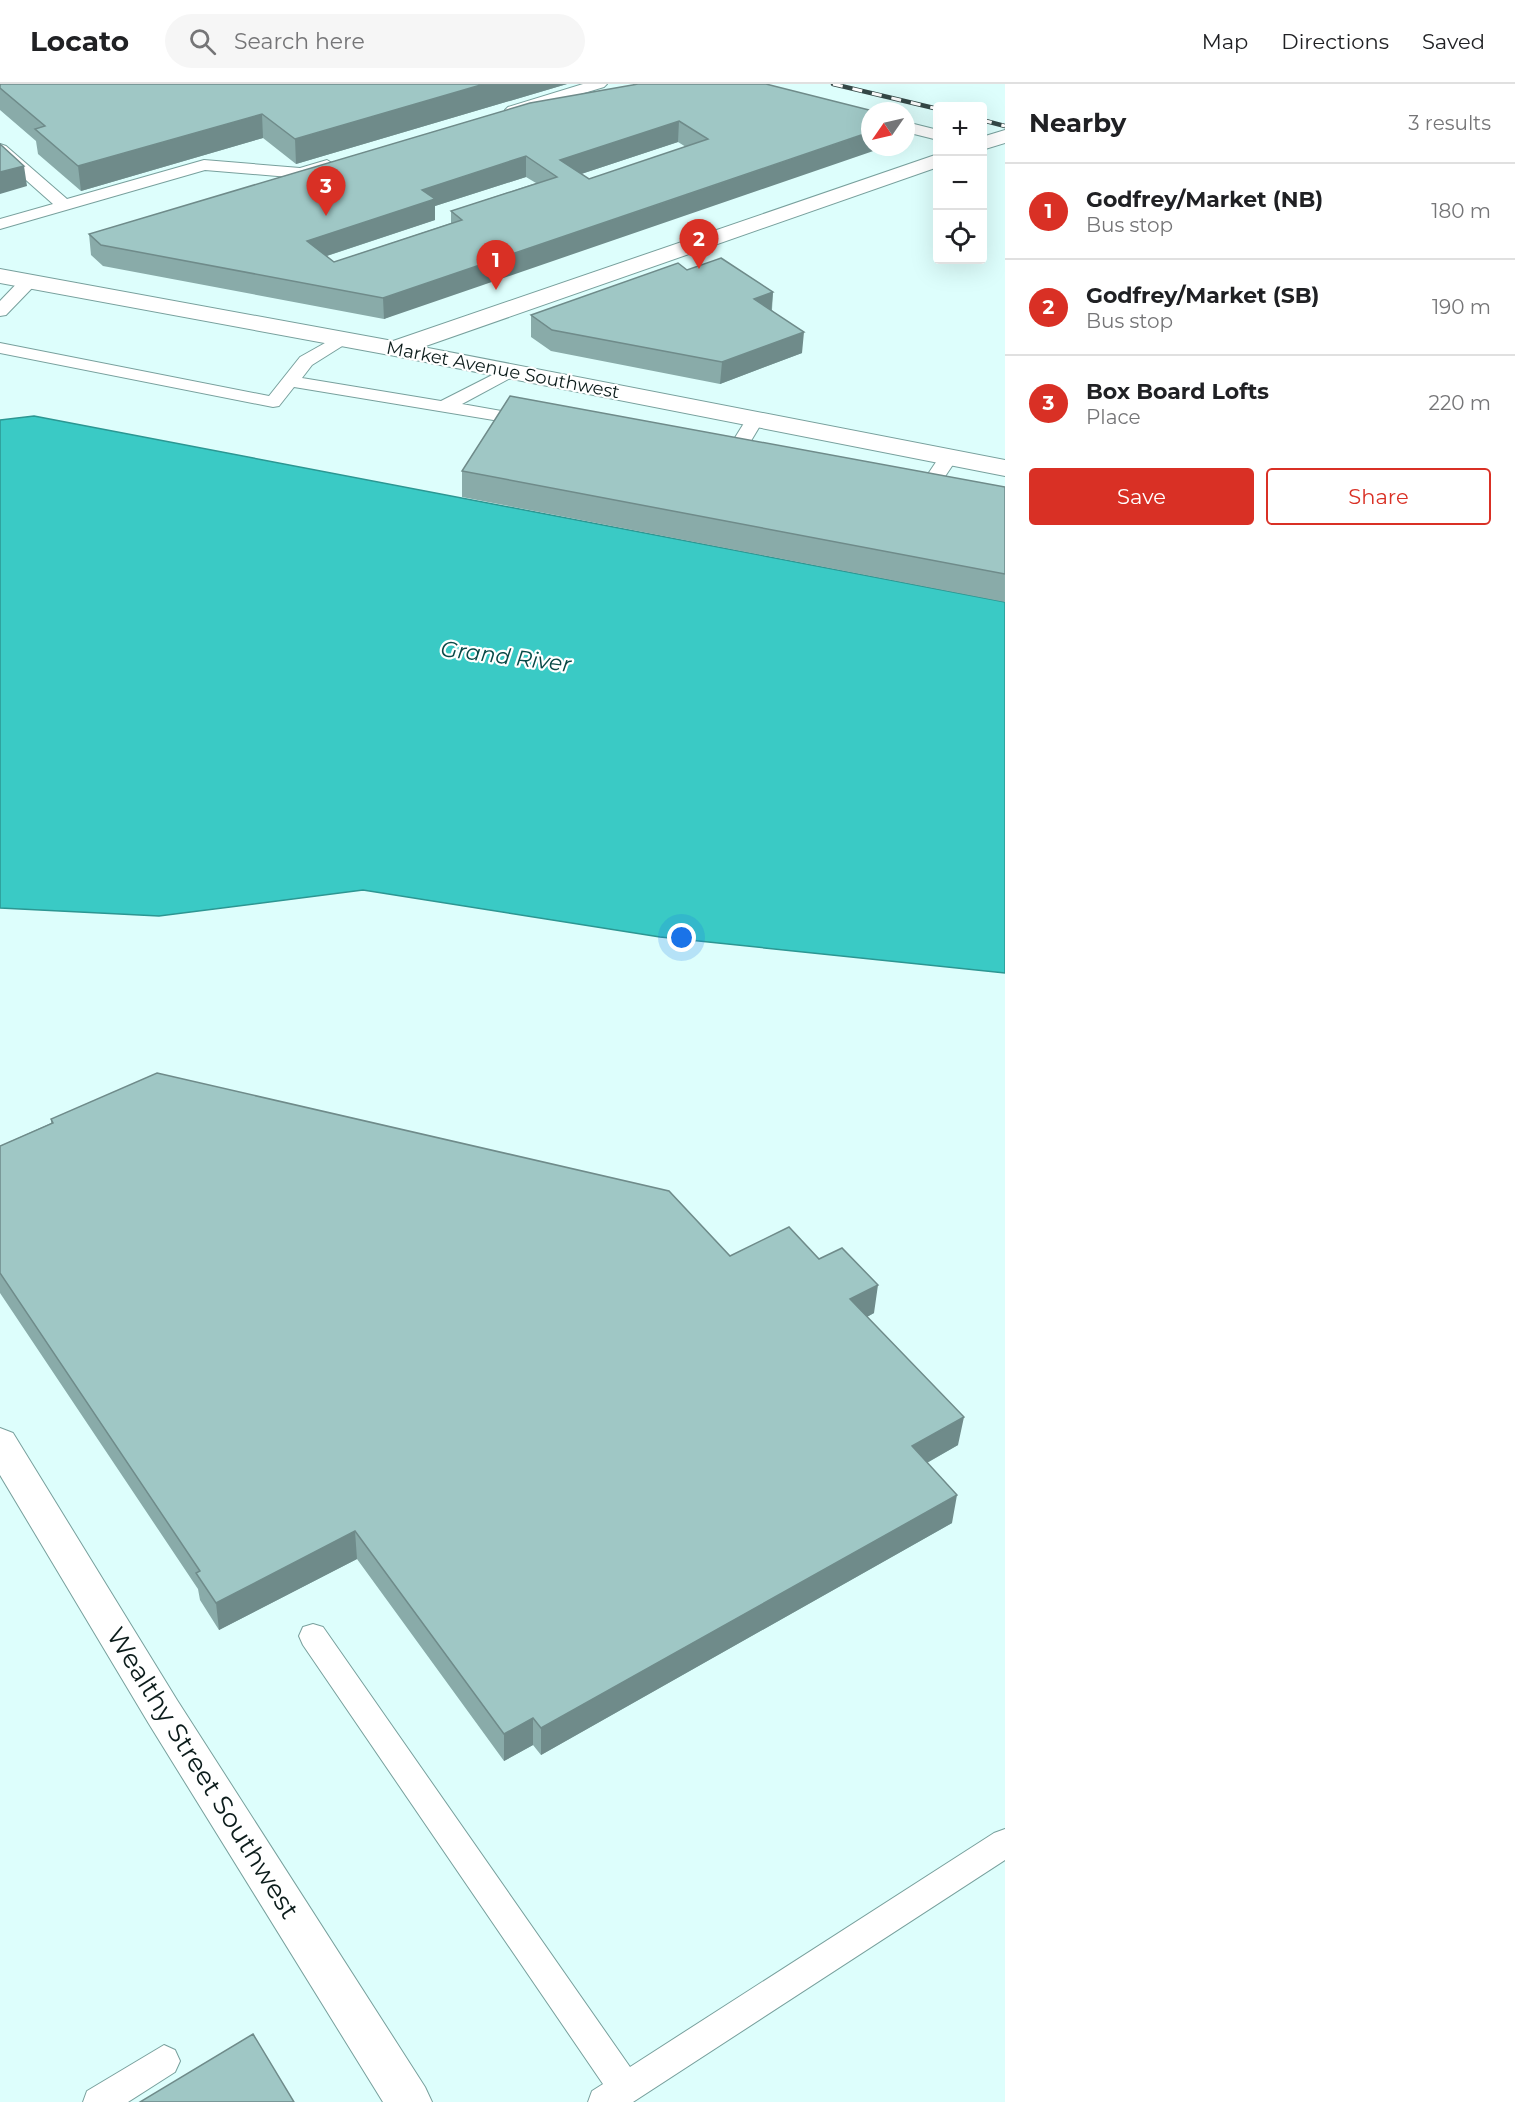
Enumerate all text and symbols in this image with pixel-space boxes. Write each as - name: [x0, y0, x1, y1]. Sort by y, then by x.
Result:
- search box: [165, 14, 585, 68]
- text: Locato: [30, 24, 129, 58]
- icon: search: [186, 25, 219, 58]
- text: Search here: [234, 28, 365, 55]
- text: Map: [1202, 29, 1248, 54]
- text: Directions: [1281, 29, 1389, 54]
- text: Saved: [1422, 29, 1485, 54]
- north arrow: [861, 102, 915, 156]
- map controls: [933, 102, 987, 264]
- button: +: [933, 102, 987, 156]
- text: Nearby: [1029, 107, 1126, 139]
- text: 3 results: [1408, 111, 1491, 135]
- button: −: [933, 156, 987, 210]
- pin: 3: [306, 166, 346, 216]
- text: Godfrey/Market (NB): [1086, 186, 1323, 213]
- text: 1: [1045, 199, 1052, 223]
- text: 180 m: [1431, 199, 1491, 223]
- button: locate: [933, 210, 987, 264]
- text: Bus stop: [1086, 213, 1173, 237]
- pin: 2: [680, 220, 718, 269]
- pin: 1: [476, 240, 516, 290]
- text: Godfrey/Market (SB): [1086, 282, 1319, 309]
- text: 2: [1043, 295, 1054, 319]
- text: 190 m: [1432, 295, 1491, 319]
- text: Bus stop: [1086, 309, 1173, 333]
- street label: Market Avenue Southwest: [385, 337, 621, 403]
- text: Box Board Lofts: [1086, 378, 1269, 405]
- text: 3: [1043, 391, 1054, 415]
- text: 220 m: [1429, 391, 1491, 415]
- text: Place: [1086, 405, 1141, 429]
- button: Save: [1029, 468, 1254, 525]
- button: Share: [1266, 468, 1491, 525]
- water label: Grand River: [439, 635, 574, 678]
- your location: [667, 923, 696, 952]
- street label: Wealthy Street Southwest: [100, 1621, 306, 1925]

